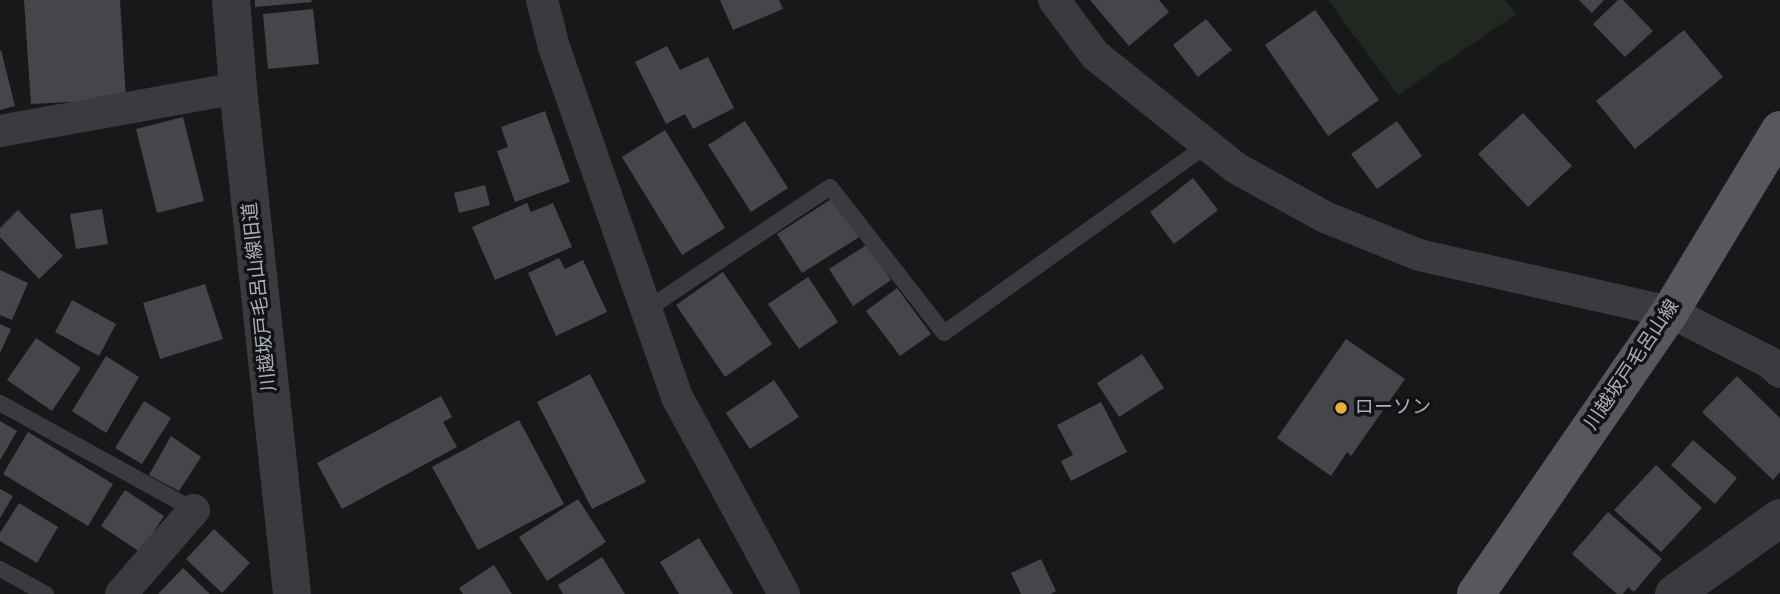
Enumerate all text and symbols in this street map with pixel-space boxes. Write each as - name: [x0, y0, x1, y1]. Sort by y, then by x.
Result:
- street label: 川越坂戸毛呂山線旧道: [239, 201, 281, 393]
- street label: 川越坂戸毛呂山線: [1580, 296, 1684, 434]
- place label: ローソン: [1355, 397, 1431, 419]
- marker: ローソン: [1333, 400, 1349, 416]

